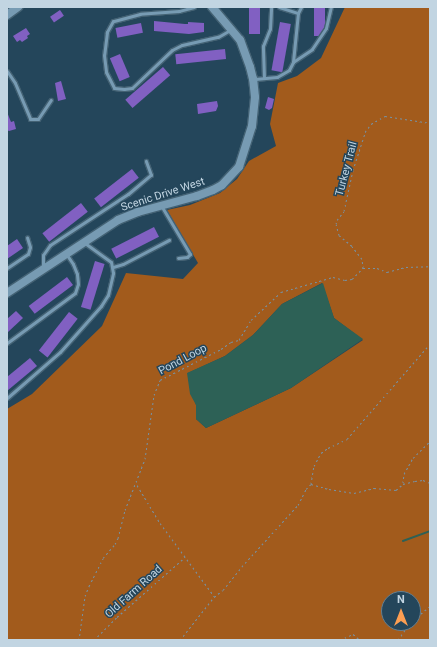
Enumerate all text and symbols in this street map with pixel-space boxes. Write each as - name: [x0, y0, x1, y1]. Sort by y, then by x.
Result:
- street label: Turkey Trail: [333, 140, 361, 198]
- street label: Scenic Drive West: [119, 175, 207, 215]
- street label: Pond Loop: [157, 342, 209, 378]
- street label: Old Farm Road: [103, 563, 165, 621]
- north arrow: [381, 591, 421, 631]
- text: N: [397, 593, 405, 606]

